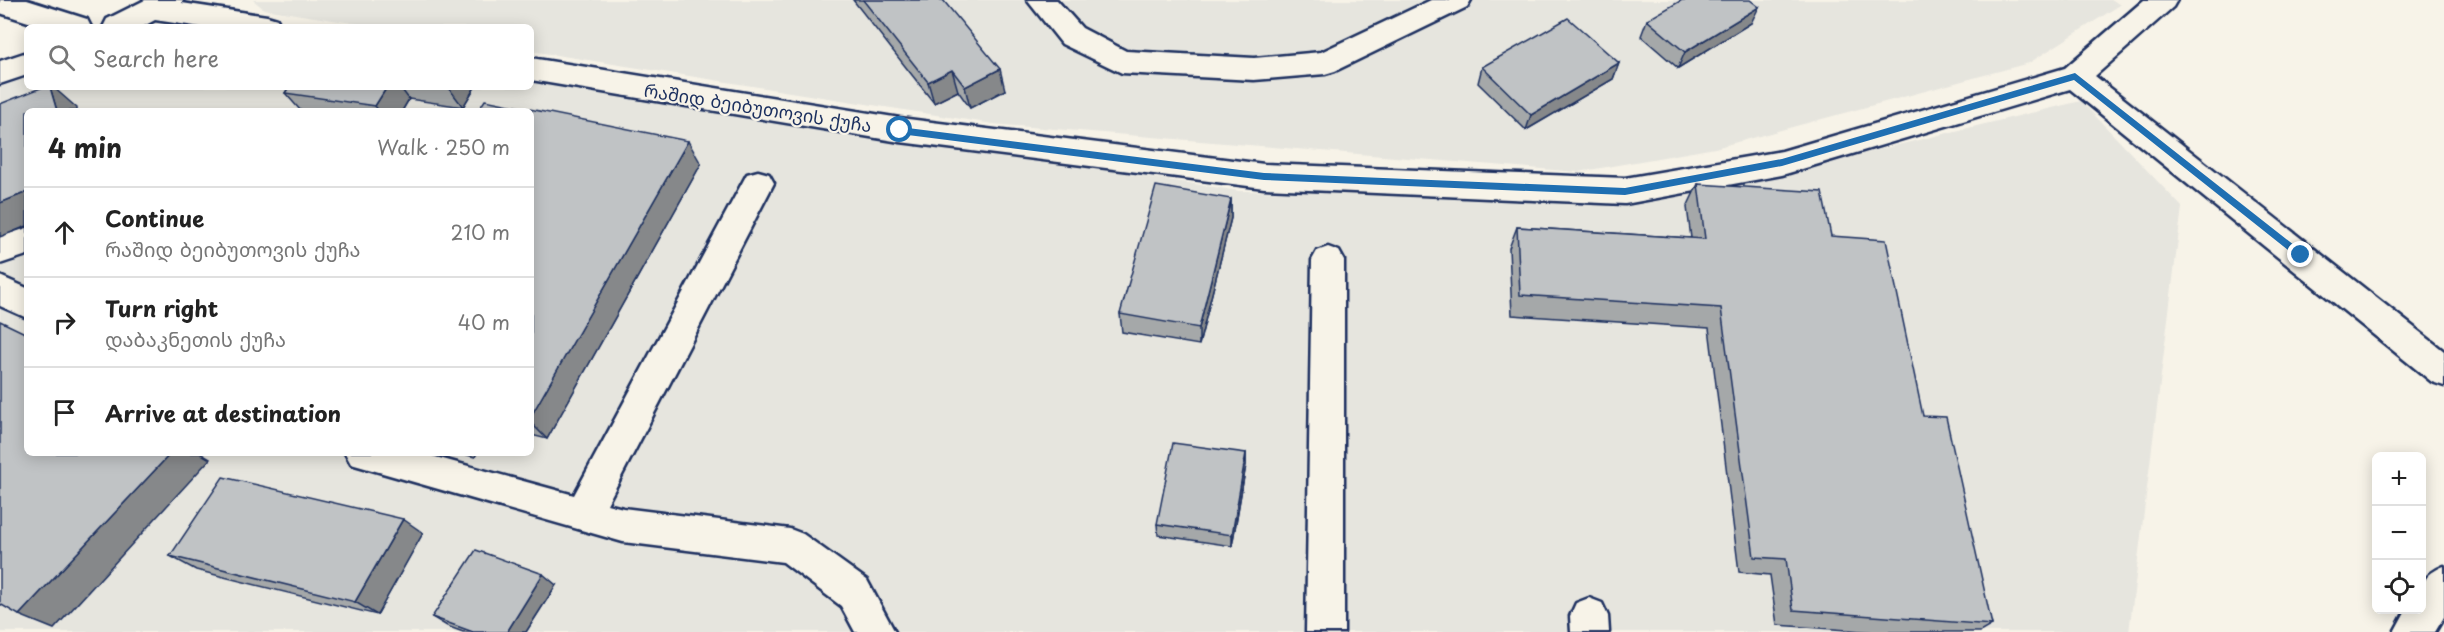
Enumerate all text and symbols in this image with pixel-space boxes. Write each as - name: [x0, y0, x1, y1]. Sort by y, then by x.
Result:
- search box: [24, 24, 534, 90]
- icon: search: [45, 41, 78, 74]
- text: Search here: [93, 41, 219, 74]
- street label: რაშიდ ბეიბუთოვის ქუჩა: [642, 76, 874, 138]
- route start: [886, 116, 912, 142]
- text: 4 min: [48, 128, 122, 167]
- text: Walk · 250 m: [377, 132, 510, 162]
- text: Continue: [105, 201, 204, 234]
- icon: ahead: [48, 216, 81, 249]
- text: 210 m: [451, 217, 510, 247]
- text: რაშიდ ბეიბუთოვის ქუჩა: [105, 234, 361, 264]
- route end: [2287, 241, 2313, 267]
- text: Turn right: [105, 291, 218, 324]
- icon: right: [48, 306, 81, 339]
- text: 40 m: [458, 307, 510, 337]
- text: დაბაკნეთის ქუჩა: [105, 324, 286, 354]
- icon: arrive: [48, 396, 81, 429]
- text: Arrive at destination: [105, 396, 341, 429]
- map controls: [2372, 452, 2426, 614]
- button: +: [2372, 452, 2426, 506]
- button: −: [2372, 506, 2426, 560]
- button: locate: [2372, 560, 2426, 614]

